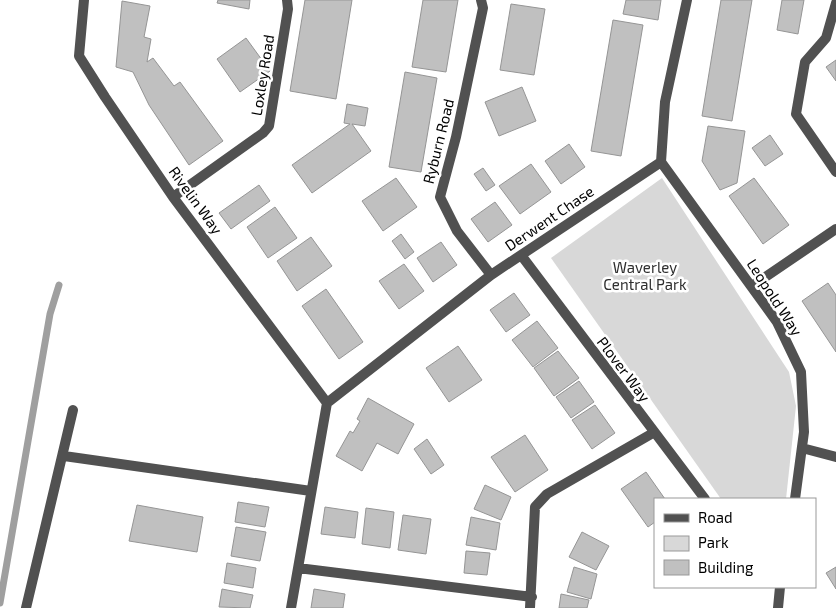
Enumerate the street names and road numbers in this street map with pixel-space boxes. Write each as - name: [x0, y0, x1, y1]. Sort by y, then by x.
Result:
- street label: Loxley Road: [247, 33, 277, 117]
- street label: Ryburn Road: [419, 97, 457, 185]
- street label: Rivelin Way: [165, 163, 227, 237]
- street label: Derwent Chase: [501, 182, 597, 254]
- street label: Leopold Way: [744, 255, 807, 339]
- street label: Plover Way: [594, 333, 654, 405]

